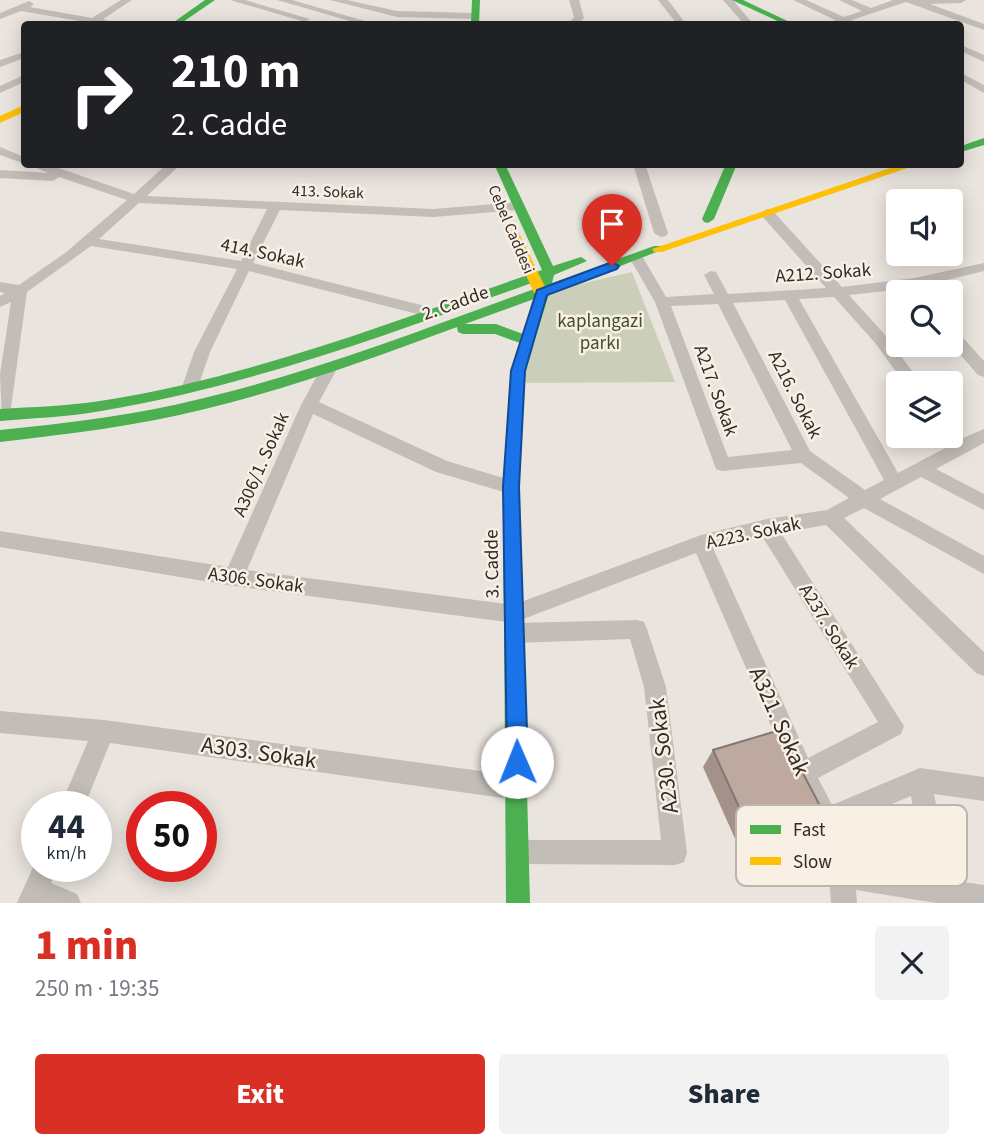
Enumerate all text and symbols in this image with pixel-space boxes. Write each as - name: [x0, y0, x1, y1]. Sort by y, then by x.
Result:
- text: 210 m: [171, 37, 300, 107]
- icon: right: [56, 49, 147, 140]
- text: 2. Cadde: [171, 102, 287, 148]
- street label: 413. Sokak: [292, 180, 364, 204]
- street label: Cebel Caddesi: [482, 182, 540, 277]
- map controls: [886, 189, 963, 448]
- button: sound: [886, 189, 963, 266]
- pin: [582, 194, 642, 266]
- icon: arrive: [593, 205, 631, 243]
- street label: 414. Sokak: [218, 231, 308, 276]
- street label: A212. Sokak: [774, 257, 872, 290]
- street label: 2. Cadde: [419, 279, 493, 328]
- button: search: [886, 280, 963, 357]
- park label: kaplangazi parkı: [557, 308, 643, 357]
- street label: A217. Sokak: [687, 341, 745, 441]
- street label: A216. Sokak: [761, 346, 829, 444]
- button: layers: [886, 371, 963, 448]
- street label: A306/1. Sokak: [226, 407, 297, 521]
- street label: A223. Sokak: [704, 510, 804, 557]
- street label: 3. Cadde: [478, 529, 507, 599]
- street label: A306. Sokak: [206, 560, 306, 601]
- street label: A237. Sokak: [792, 579, 866, 675]
- street label: A321. Sokak: [741, 662, 818, 781]
- street label: A230. Sokak: [640, 696, 687, 816]
- position arrow: [480, 725, 554, 799]
- street label: A303. Sokak: [199, 728, 319, 777]
- speed limit sign: 50: [126, 791, 217, 882]
- text: 44: [48, 802, 85, 852]
- legend: [736, 805, 967, 886]
- text: Fast: [793, 817, 826, 844]
- text: km/h: [47, 841, 86, 866]
- text: Slow: [793, 849, 832, 876]
- text: 1 min: [35, 916, 138, 976]
- button: close: [875, 926, 949, 1000]
- text: 250 m · 19:35: [35, 972, 159, 1005]
- button: Exit: [35, 1054, 485, 1134]
- button: Share: [499, 1054, 949, 1134]

